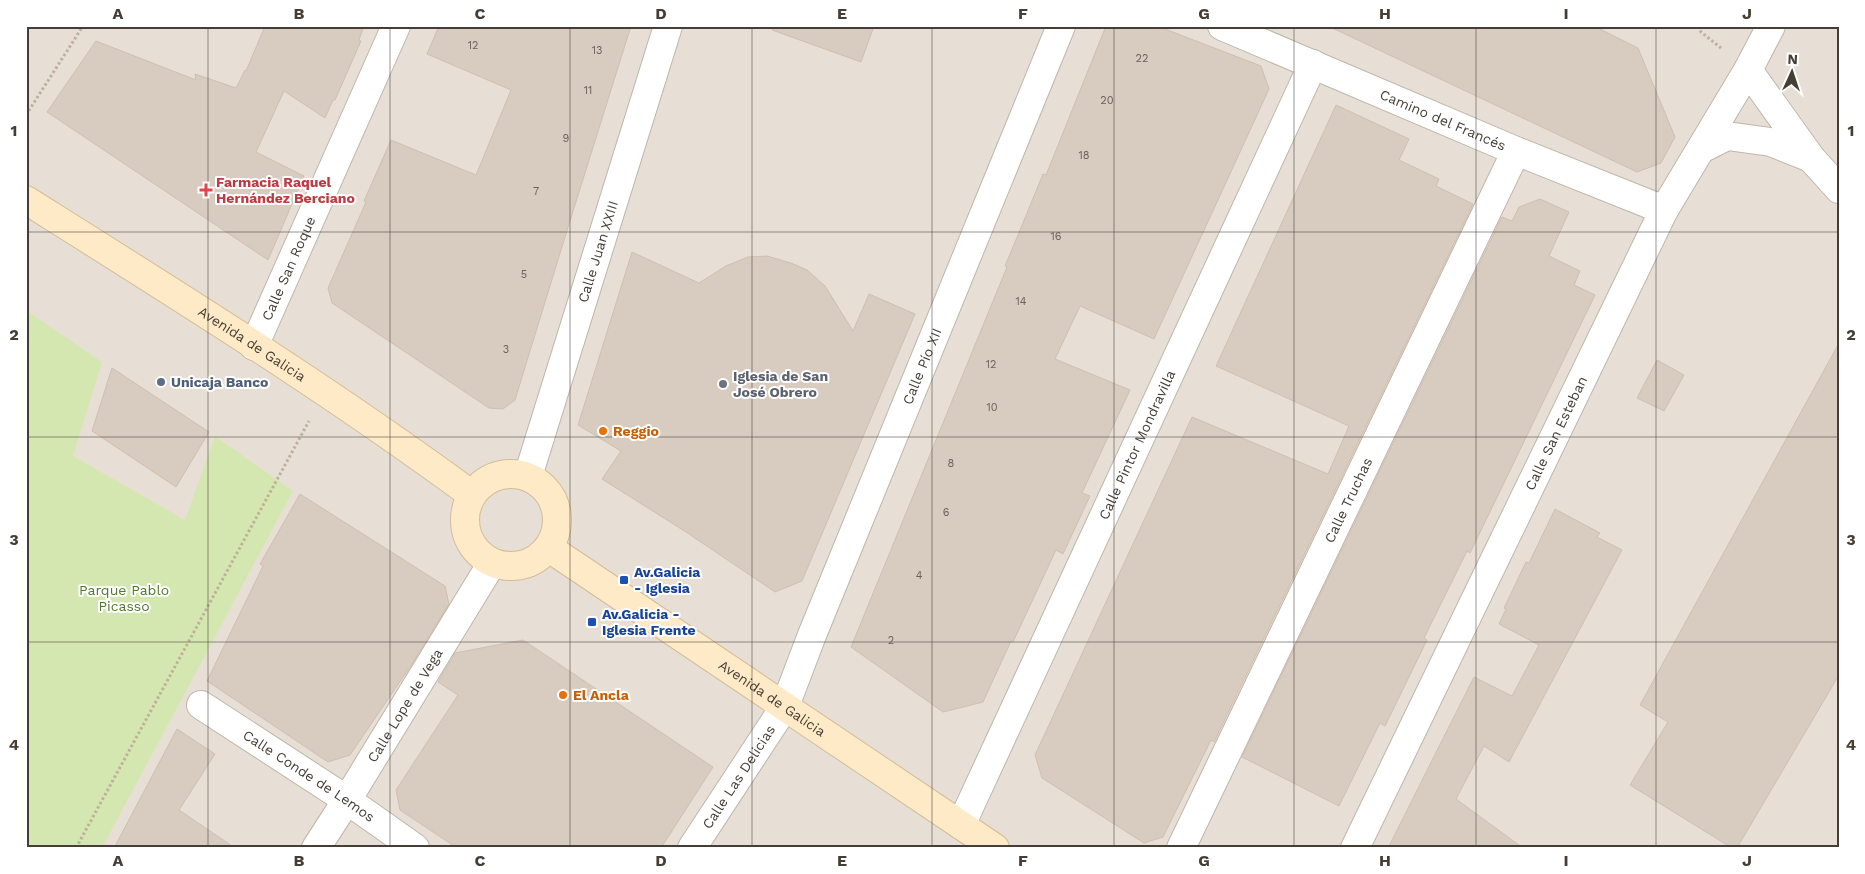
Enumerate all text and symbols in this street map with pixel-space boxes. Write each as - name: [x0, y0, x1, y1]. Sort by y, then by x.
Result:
- text: A: [113, 4, 124, 23]
- text: B: [294, 4, 305, 23]
- text: C: [475, 4, 486, 23]
- text: D: [655, 4, 667, 23]
- text: E: [837, 4, 847, 23]
- text: F: [1018, 4, 1028, 23]
- text: G: [1198, 4, 1210, 23]
- text: H: [1379, 4, 1391, 23]
- text: I: [1563, 4, 1569, 23]
- text: J: [1742, 4, 1752, 23]
- house number: 12: [468, 39, 478, 52]
- house number: 13: [592, 44, 602, 57]
- north arrow: [1768, 48, 1818, 98]
- text: N: [1787, 51, 1798, 67]
- house number: 22: [1136, 52, 1148, 65]
- house number: 11: [584, 84, 592, 97]
- street label: Camino del Francés: [1377, 86, 1508, 154]
- house number: 20: [1100, 94, 1114, 107]
- text: 1: [11, 121, 17, 140]
- text: 1: [1848, 121, 1854, 140]
- house number: 9: [563, 132, 570, 145]
- house number: 18: [1078, 149, 1090, 162]
- place label: Farmacia Raquel Hernández Berciano: [216, 174, 355, 206]
- marker: Farmacia Raquel Hernández Berciano: [200, 184, 212, 196]
- house number: 7: [533, 185, 539, 198]
- street label: Calle Juan XXIII: [574, 199, 621, 304]
- street label: Calle San Roque: [258, 214, 319, 323]
- house number: 16: [1051, 230, 1062, 243]
- house number: 5: [521, 268, 527, 281]
- house number: 14: [1015, 295, 1027, 308]
- street label: Avenida de Galicia: [195, 303, 309, 385]
- text: 2: [9, 325, 19, 344]
- text: 2: [1846, 325, 1856, 344]
- street label: Calle Pío XII: [899, 326, 945, 407]
- house number: 3: [503, 343, 509, 356]
- house number: 12: [986, 358, 996, 371]
- street label: Calle Pintor Mondravilla: [1095, 367, 1178, 522]
- place label: Iglesia de San José Obrero: [733, 368, 828, 400]
- street label: Calle San Esteban: [1522, 373, 1590, 493]
- place label: Unicaja Banco: [171, 374, 268, 390]
- marker: Unicaja Banco: [155, 376, 167, 388]
- marker: Iglesia de San José Obrero: [717, 378, 729, 390]
- house number: 10: [986, 401, 998, 414]
- place label: Reggio: [613, 423, 659, 439]
- marker: Reggio: [597, 425, 609, 437]
- street label: Calle Truchas: [1321, 455, 1375, 545]
- house number: 8: [948, 457, 955, 470]
- house number: 6: [943, 506, 950, 519]
- text: 3: [9, 530, 19, 549]
- text: 3: [1846, 530, 1856, 549]
- place label: Av.Galicia - Iglesia: [634, 564, 701, 596]
- house number: 4: [916, 569, 923, 582]
- marker: Av.Galicia - Iglesia: [618, 574, 630, 586]
- park label: Parque Pablo Picasso: [79, 582, 169, 614]
- place label: Av.Galicia - Iglesia Frente: [602, 606, 696, 638]
- marker: Av.Galicia - Iglesia Frente: [586, 616, 598, 628]
- house number: 2: [888, 634, 894, 647]
- street label: Calle Lope de Vega: [364, 646, 446, 765]
- street label: Avenida de Galicia: [716, 657, 829, 740]
- place label: El Ancla: [573, 687, 630, 703]
- marker: El Ancla: [557, 689, 569, 701]
- street label: Calle Las Delicias: [699, 722, 778, 832]
- street label: Calle Conde de Lemos: [240, 727, 378, 825]
- text: 4: [9, 735, 19, 754]
- text: 4: [1846, 735, 1856, 754]
- text: A: [113, 851, 124, 870]
- text: B: [294, 851, 305, 870]
- text: C: [475, 851, 486, 870]
- text: D: [655, 851, 667, 870]
- text: E: [837, 851, 847, 870]
- text: F: [1018, 851, 1028, 870]
- text: G: [1198, 851, 1210, 870]
- text: H: [1379, 851, 1391, 870]
- text: I: [1563, 851, 1569, 870]
- text: J: [1742, 851, 1752, 870]

